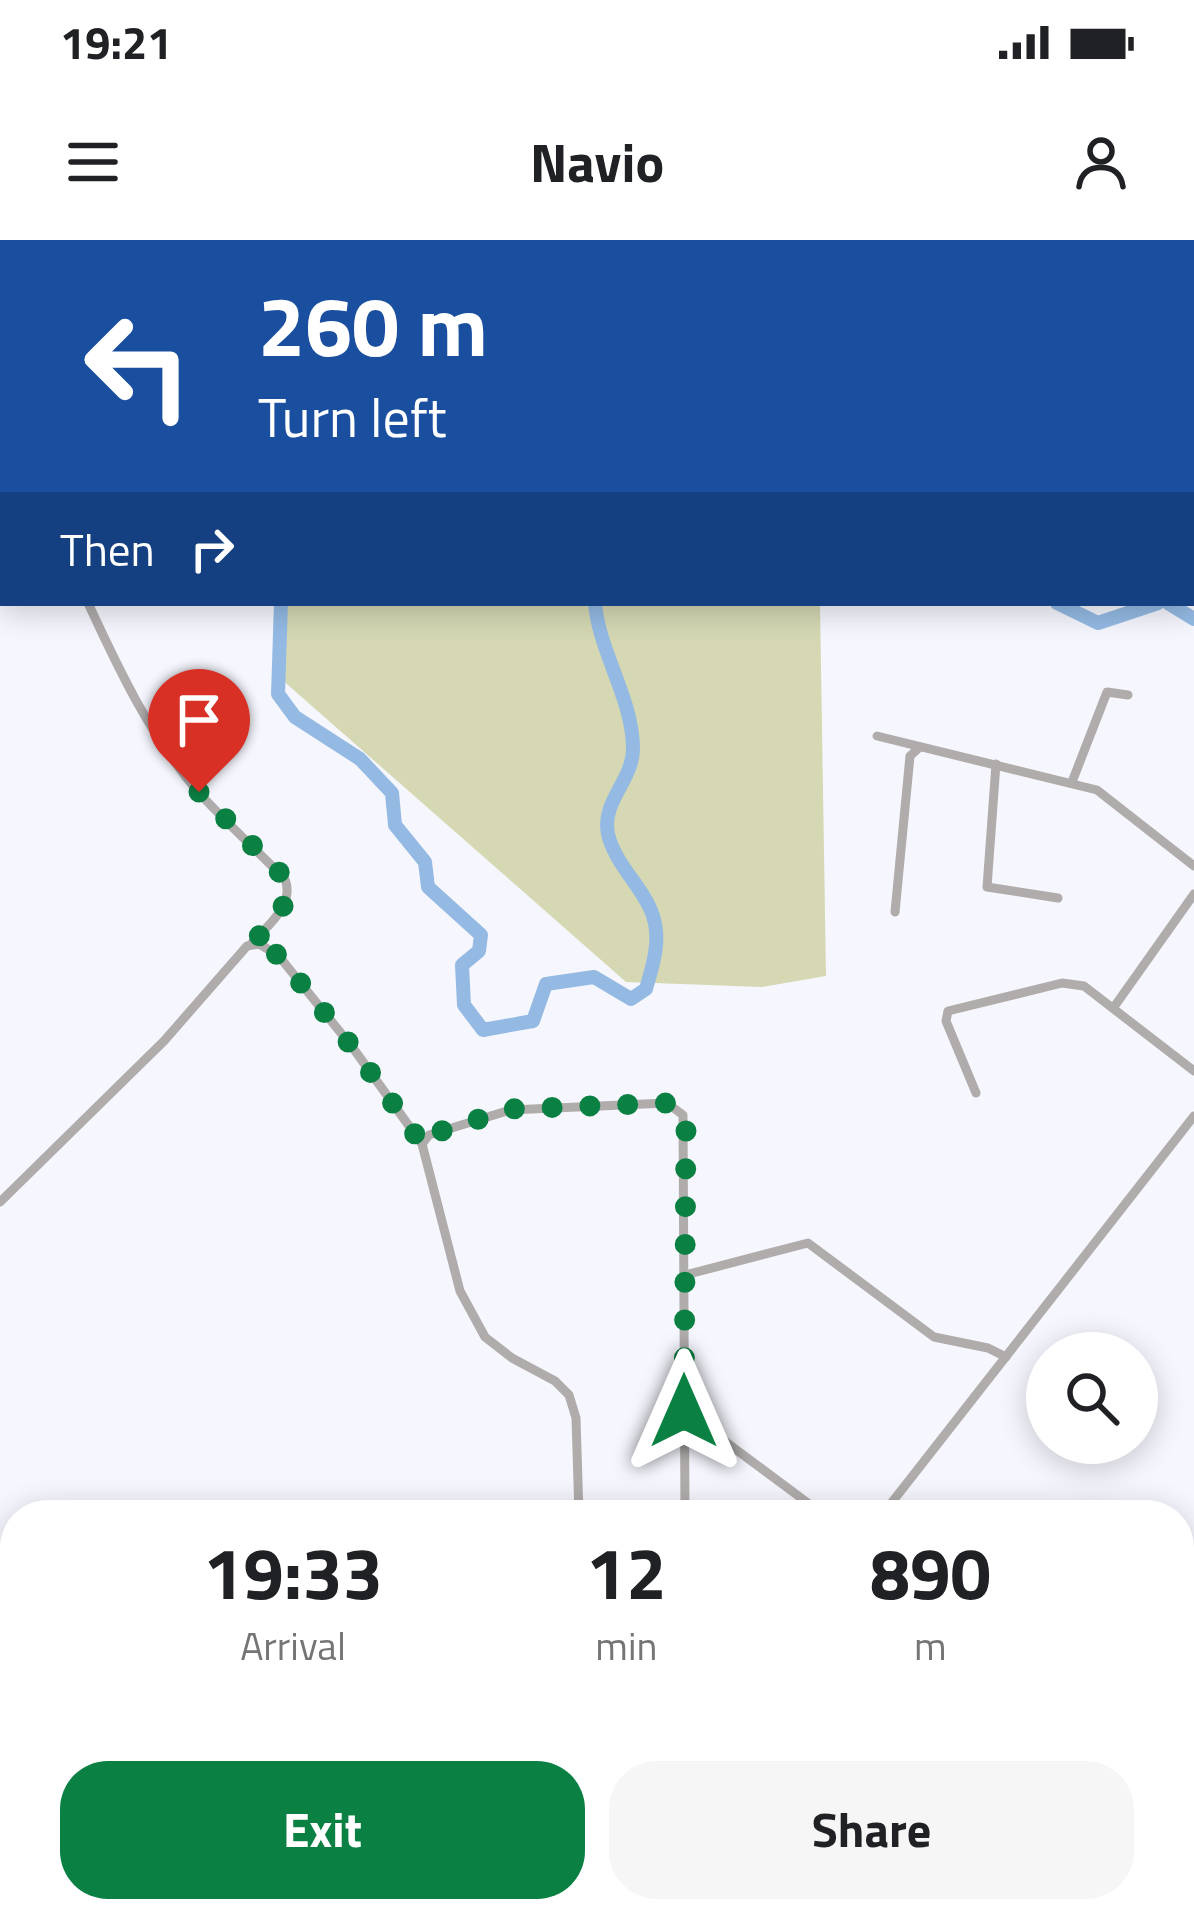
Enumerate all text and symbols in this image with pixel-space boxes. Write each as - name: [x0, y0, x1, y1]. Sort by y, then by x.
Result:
- text: 19:21: [60, 8, 172, 76]
- text: Navio: [530, 121, 664, 203]
- icon: menu: [60, 129, 126, 195]
- icon: person: [1068, 129, 1134, 195]
- text: 260 m: [258, 261, 488, 389]
- icon: left: [60, 288, 216, 444]
- text: Turn left: [258, 376, 447, 458]
- text: Then: [60, 515, 155, 583]
- icon: right: [179, 516, 245, 582]
- pin: [148, 669, 250, 792]
- icon: arrive: [166, 687, 232, 753]
- map controls: [1026, 1332, 1158, 1464]
- button: search: [1026, 1332, 1158, 1464]
- position arrow: [621, 1348, 747, 1474]
- text: 19:33: [203, 1517, 383, 1627]
- text: 12: [586, 1517, 667, 1627]
- text: 890: [870, 1517, 991, 1627]
- text: Arrival: [240, 1616, 346, 1675]
- text: min: [595, 1616, 657, 1675]
- text: m: [914, 1616, 947, 1675]
- button: Exit: [60, 1761, 585, 1899]
- button: Share: [609, 1761, 1134, 1899]

